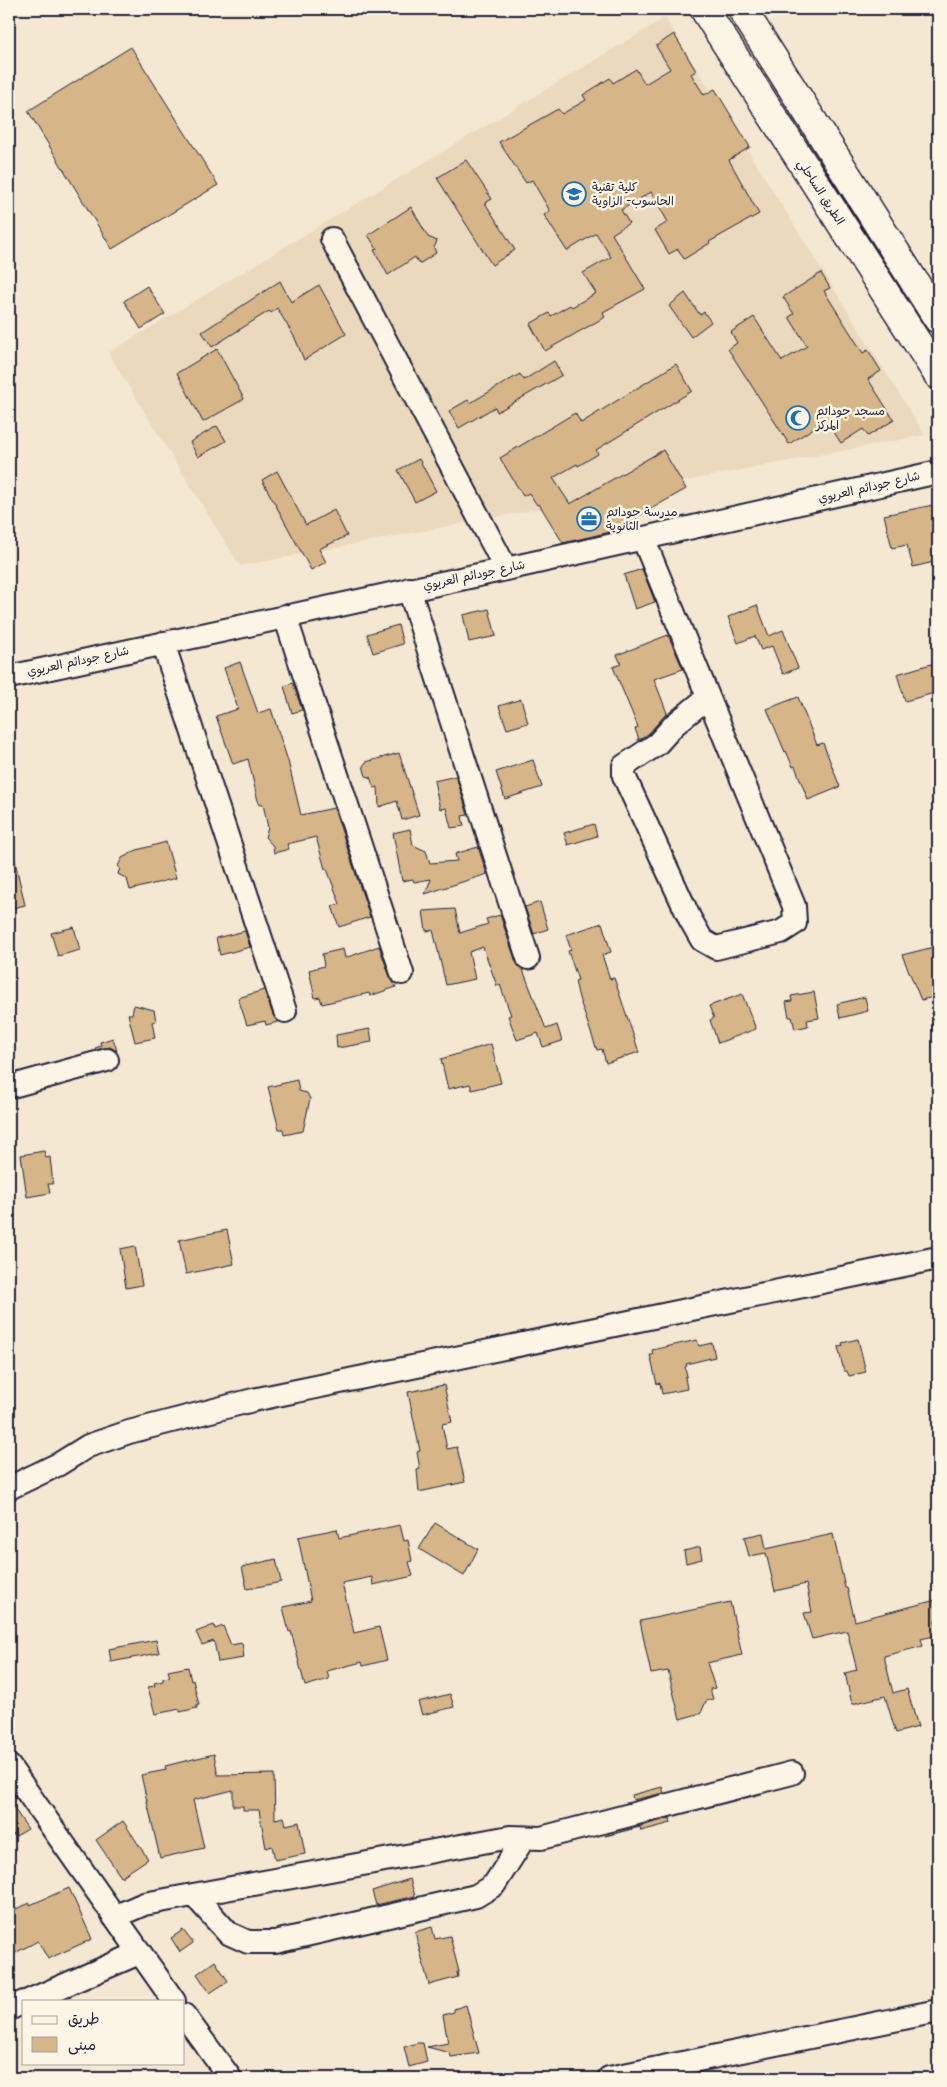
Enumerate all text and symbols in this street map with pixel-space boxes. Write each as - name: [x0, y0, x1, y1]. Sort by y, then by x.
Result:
- street label: الطريق الساحلي: [791, 156, 849, 230]
- place label: كلية تقنية الحاسوب- الزاوية: [592, 178, 674, 209]
- school or university icon: كلية تقنية الحاسوب- الزاوية: [561, 181, 587, 207]
- place label: مسجد جودائم المركز: [815, 402, 885, 432]
- mosque icon: مسجد جودائم المركز: [785, 405, 811, 431]
- street label: شارع جودائم العريوي: [816, 467, 922, 507]
- place label: مدرسة جودائم الثانوية: [606, 503, 678, 534]
- office icon: مدرسة جودائم الثانوية: [576, 506, 602, 532]
- street label: شارع جودائم العريوي: [421, 555, 527, 595]
- street label: شارع جودائم العريوي: [25, 641, 131, 681]
- legend: [22, 2000, 185, 2064]
- text: طريق: [68, 2008, 100, 2028]
- text: مبنى: [68, 2034, 96, 2055]

